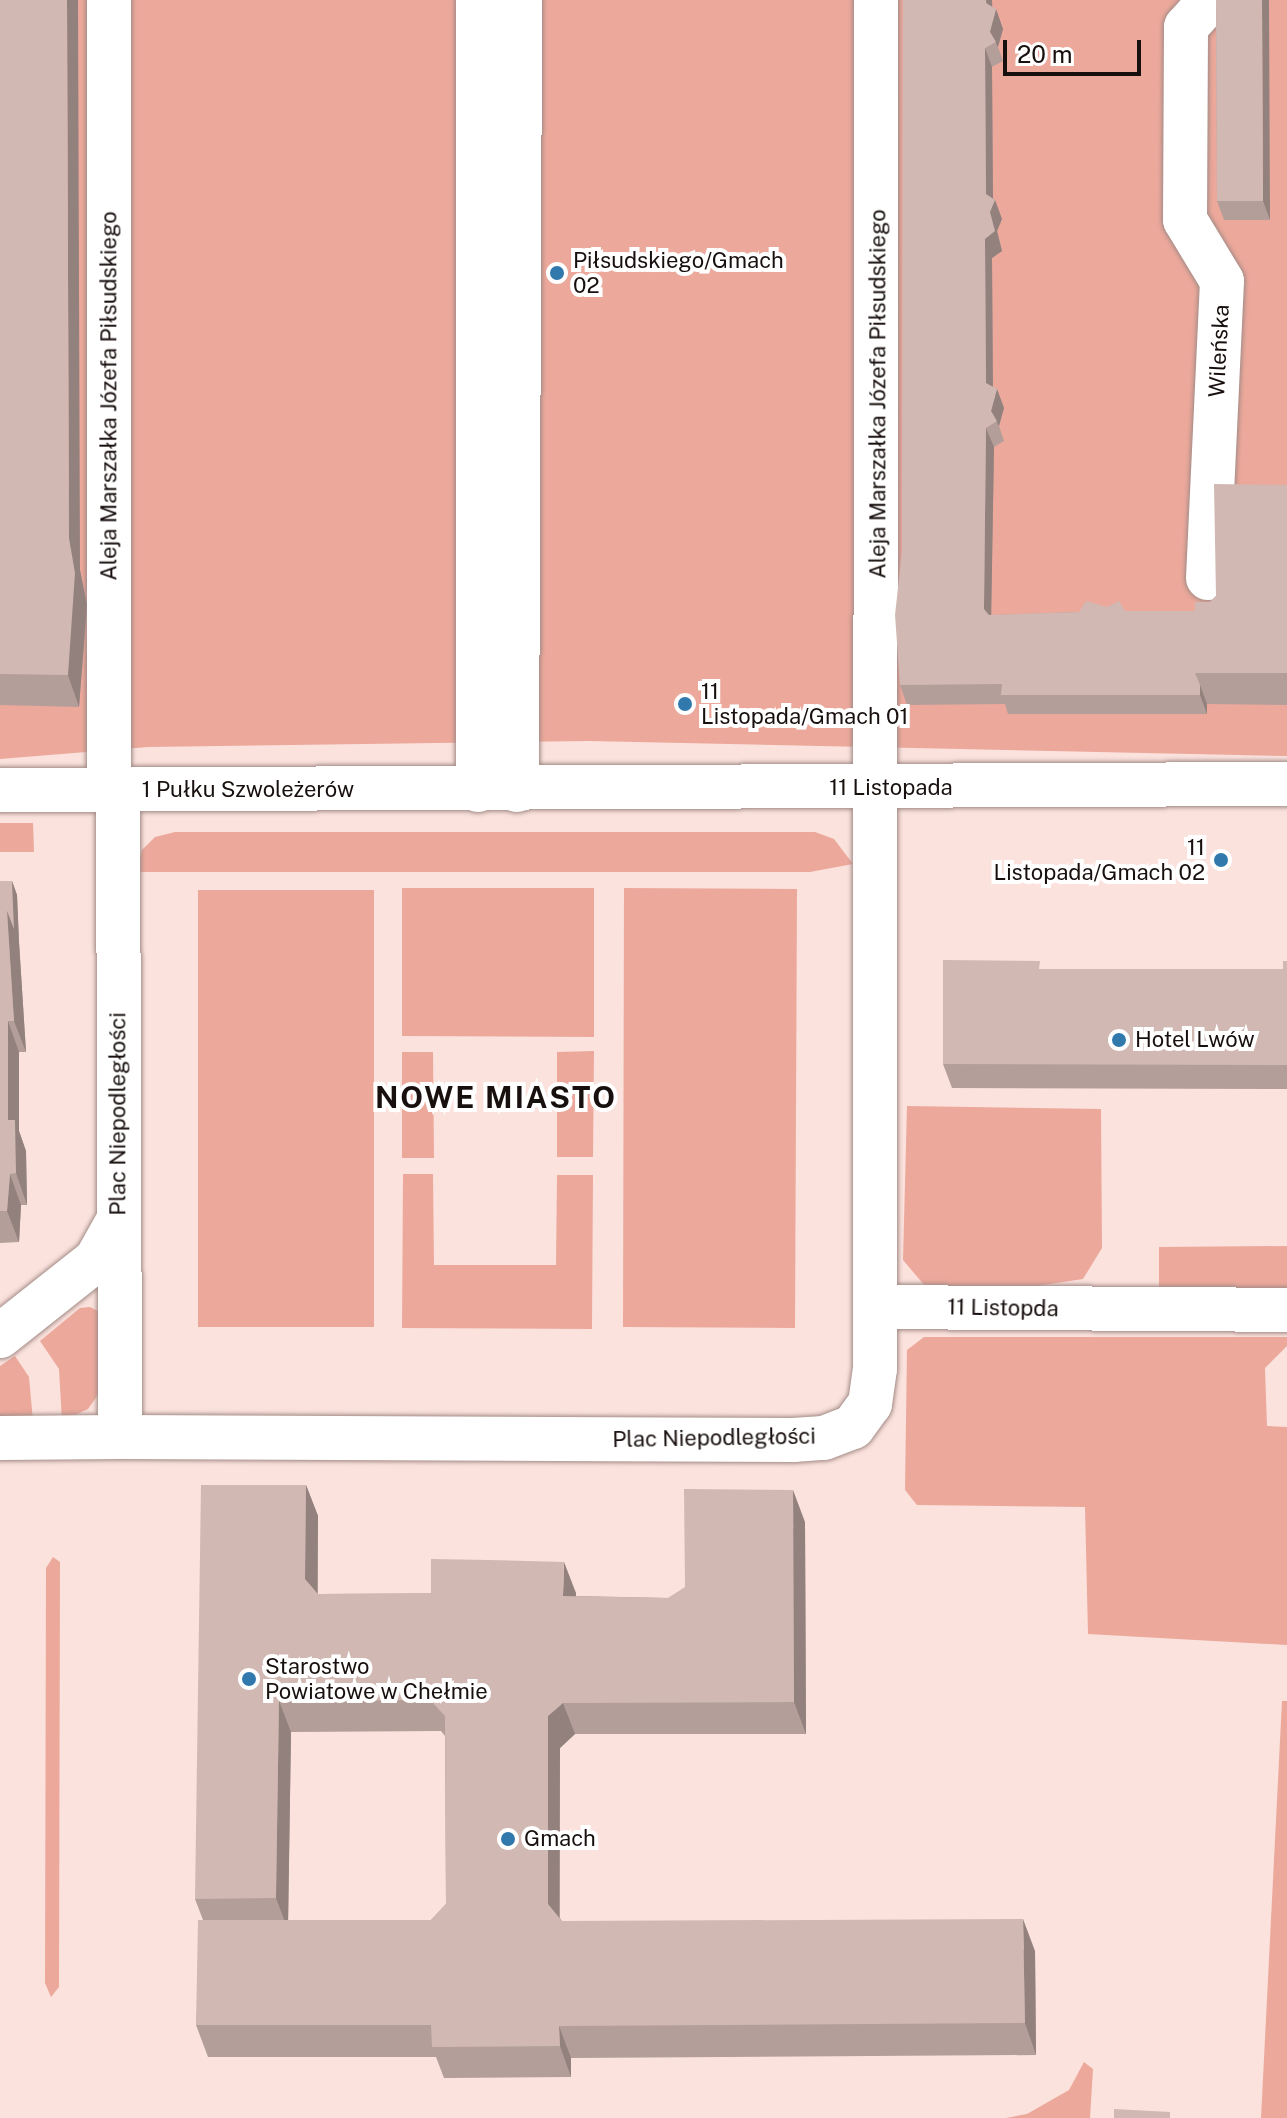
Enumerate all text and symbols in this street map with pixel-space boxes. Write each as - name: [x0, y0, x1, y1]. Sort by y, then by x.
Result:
- scale bar: [1007, 24, 1145, 74]
- text: 20 m: [1017, 40, 1073, 68]
- street label: Aleja Marszałka Józefa Piłsudskiego: [865, 209, 891, 579]
- street label: Aleja Marszałka Józefa Piłsudskiego: [96, 211, 122, 581]
- place label: Piłsudskiego/Gmach 02: [573, 247, 784, 298]
- marker: Piłsudskiego/Gmach 02: [548, 264, 566, 282]
- street label: Wileńska: [1203, 304, 1235, 398]
- place label: 11 Listopada/Gmach 01: [701, 678, 908, 730]
- marker: 11 Listopada/Gmach 01: [676, 695, 694, 713]
- street label: 11 Listopada: [829, 775, 953, 801]
- street label: 1 Pułku Szwoleżerów: [142, 777, 354, 803]
- place label: 11 Listopada/Gmach 02: [993, 834, 1205, 886]
- marker: 11 Listopada/Gmach 02: [1212, 851, 1230, 869]
- street label: Plac Niepodległości: [105, 1012, 131, 1216]
- place label: Hotel Lwów: [1135, 1027, 1255, 1053]
- marker: Hotel Lwów: [1110, 1031, 1128, 1049]
- district label: NOWE MIASTO: [375, 1079, 617, 1115]
- street label: 11 Listopda: [947, 1294, 1059, 1322]
- street label: Plac Niepodległości: [612, 1423, 816, 1453]
- place label: Starostwo Powiatowe w Chełmie: [265, 1653, 488, 1704]
- marker: Starostwo Powiatowe w Chełmie: [240, 1670, 258, 1688]
- place label: Gmach: [524, 1826, 596, 1852]
- marker: Gmach: [499, 1830, 517, 1848]

